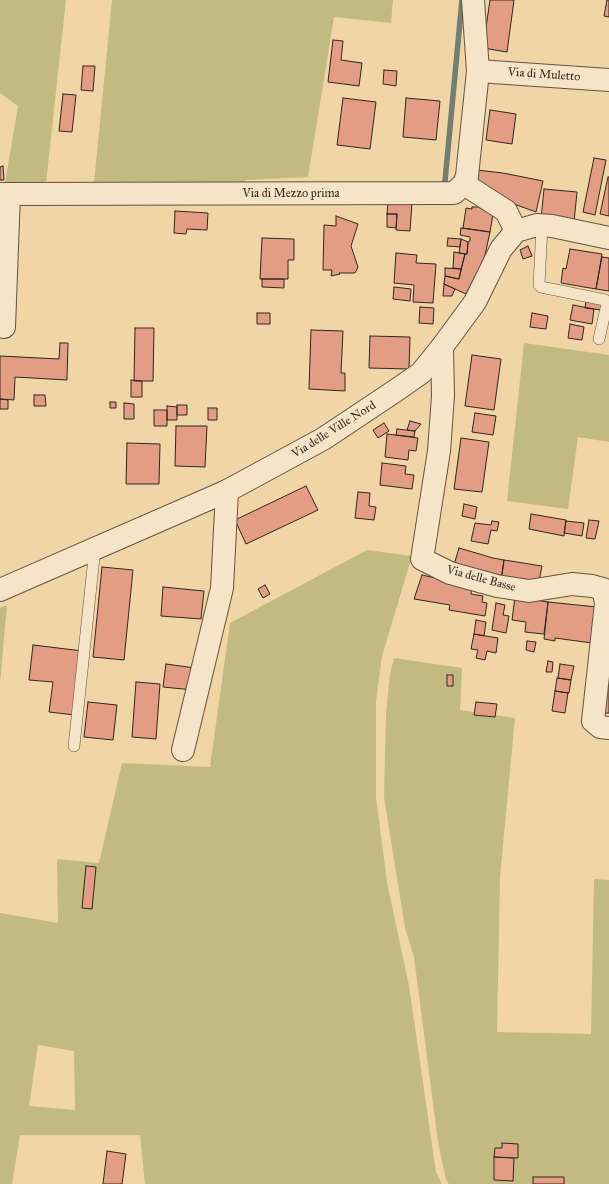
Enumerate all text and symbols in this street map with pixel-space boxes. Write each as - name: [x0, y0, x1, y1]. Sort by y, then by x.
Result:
- street label: Via di Muletto: [507, 65, 581, 85]
- street label: Via di Mezzo prima: [242, 187, 340, 201]
- street label: Via delle Ville Nord: [289, 398, 379, 462]
- street label: Via delle Basse: [445, 563, 517, 595]

